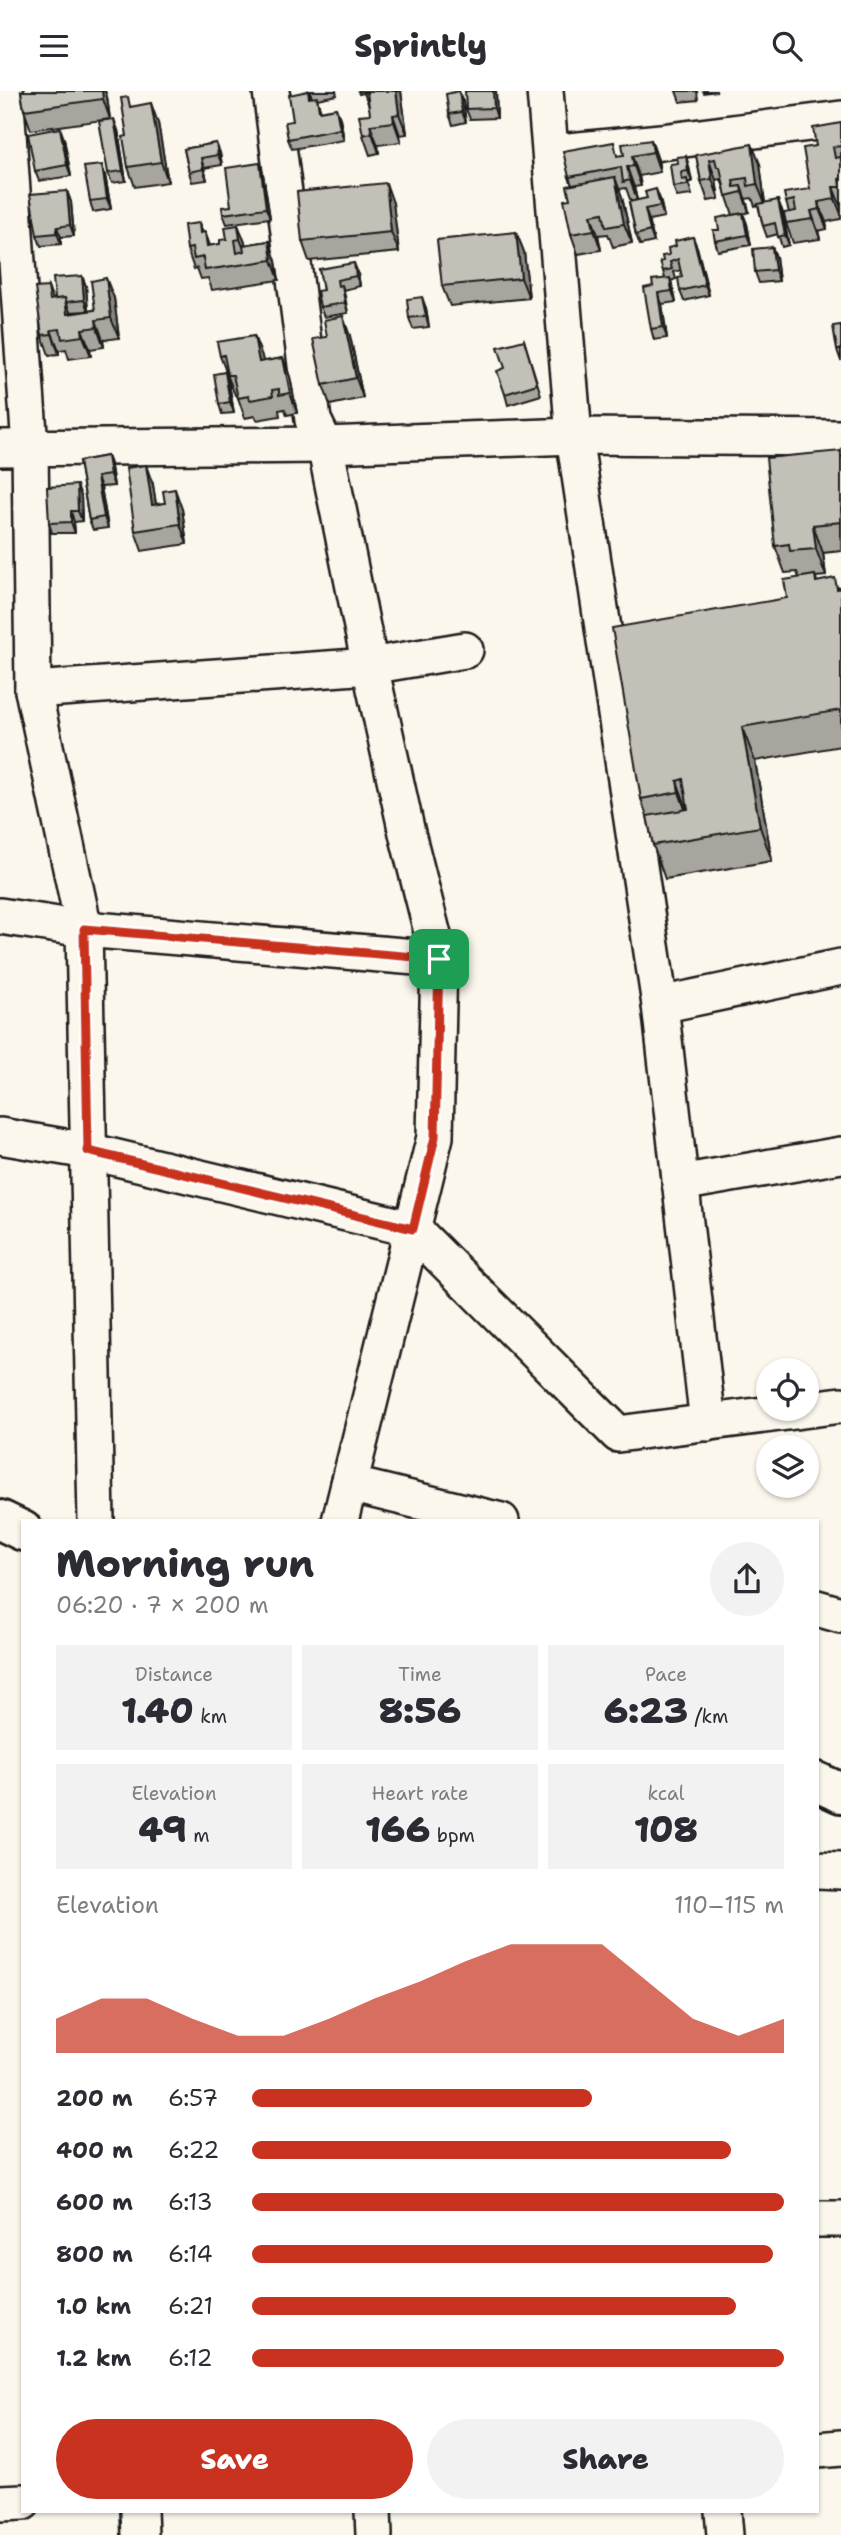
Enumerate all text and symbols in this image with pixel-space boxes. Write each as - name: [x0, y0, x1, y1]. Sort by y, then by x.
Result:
- text: Sprintly: [354, 24, 487, 67]
- icon: menu: [35, 27, 73, 65]
- icon: search: [768, 27, 806, 65]
- pin: [409, 929, 469, 989]
- icon: arrive: [420, 940, 458, 978]
- map controls: [756, 1358, 819, 1498]
- button: locate: [756, 1358, 819, 1421]
- button: layers: [756, 1435, 819, 1498]
- text: Morning run: [56, 1538, 314, 1589]
- button: share: [710, 1542, 784, 1616]
- text: 06:20 · 7 × 200 m: [56, 1590, 269, 1620]
- text: Distance: [135, 1662, 213, 1687]
- text: Time: [398, 1662, 442, 1687]
- text: Pace: [645, 1662, 687, 1687]
- text: 1.40: [121, 1687, 194, 1734]
- text: 8:56: [379, 1687, 461, 1734]
- text: 6:23: [604, 1687, 688, 1734]
- text: km: [194, 1704, 227, 1729]
- text: /km: [688, 1704, 728, 1729]
- text: Elevation: [131, 1781, 217, 1806]
- text: Heart rate: [372, 1781, 468, 1806]
- text: kcal: [648, 1781, 684, 1806]
- text: 49: [138, 1806, 187, 1853]
- text: 166: [365, 1806, 430, 1853]
- text: 108: [634, 1806, 698, 1853]
- text: m: [187, 1823, 210, 1848]
- text: bpm: [430, 1823, 475, 1848]
- text: Elevation: [56, 1890, 159, 1920]
- text: 110–115 m: [674, 1890, 784, 1920]
- text: 200 m: [56, 2083, 133, 2113]
- text: 6:57: [168, 2083, 218, 2113]
- text: 400 m: [56, 2135, 133, 2165]
- text: 6:22: [168, 2135, 219, 2165]
- text: 600 m: [56, 2187, 133, 2217]
- text: 6:13: [168, 2187, 213, 2217]
- text: 800 m: [56, 2239, 133, 2269]
- text: 6:14: [168, 2239, 213, 2269]
- text: 1.0 km: [56, 2291, 131, 2321]
- text: 6:21: [168, 2291, 213, 2321]
- text: 1.2 km: [56, 2343, 132, 2373]
- text: 6:12: [168, 2343, 213, 2373]
- button: Save: [56, 2419, 413, 2499]
- button: Share: [427, 2419, 784, 2499]

